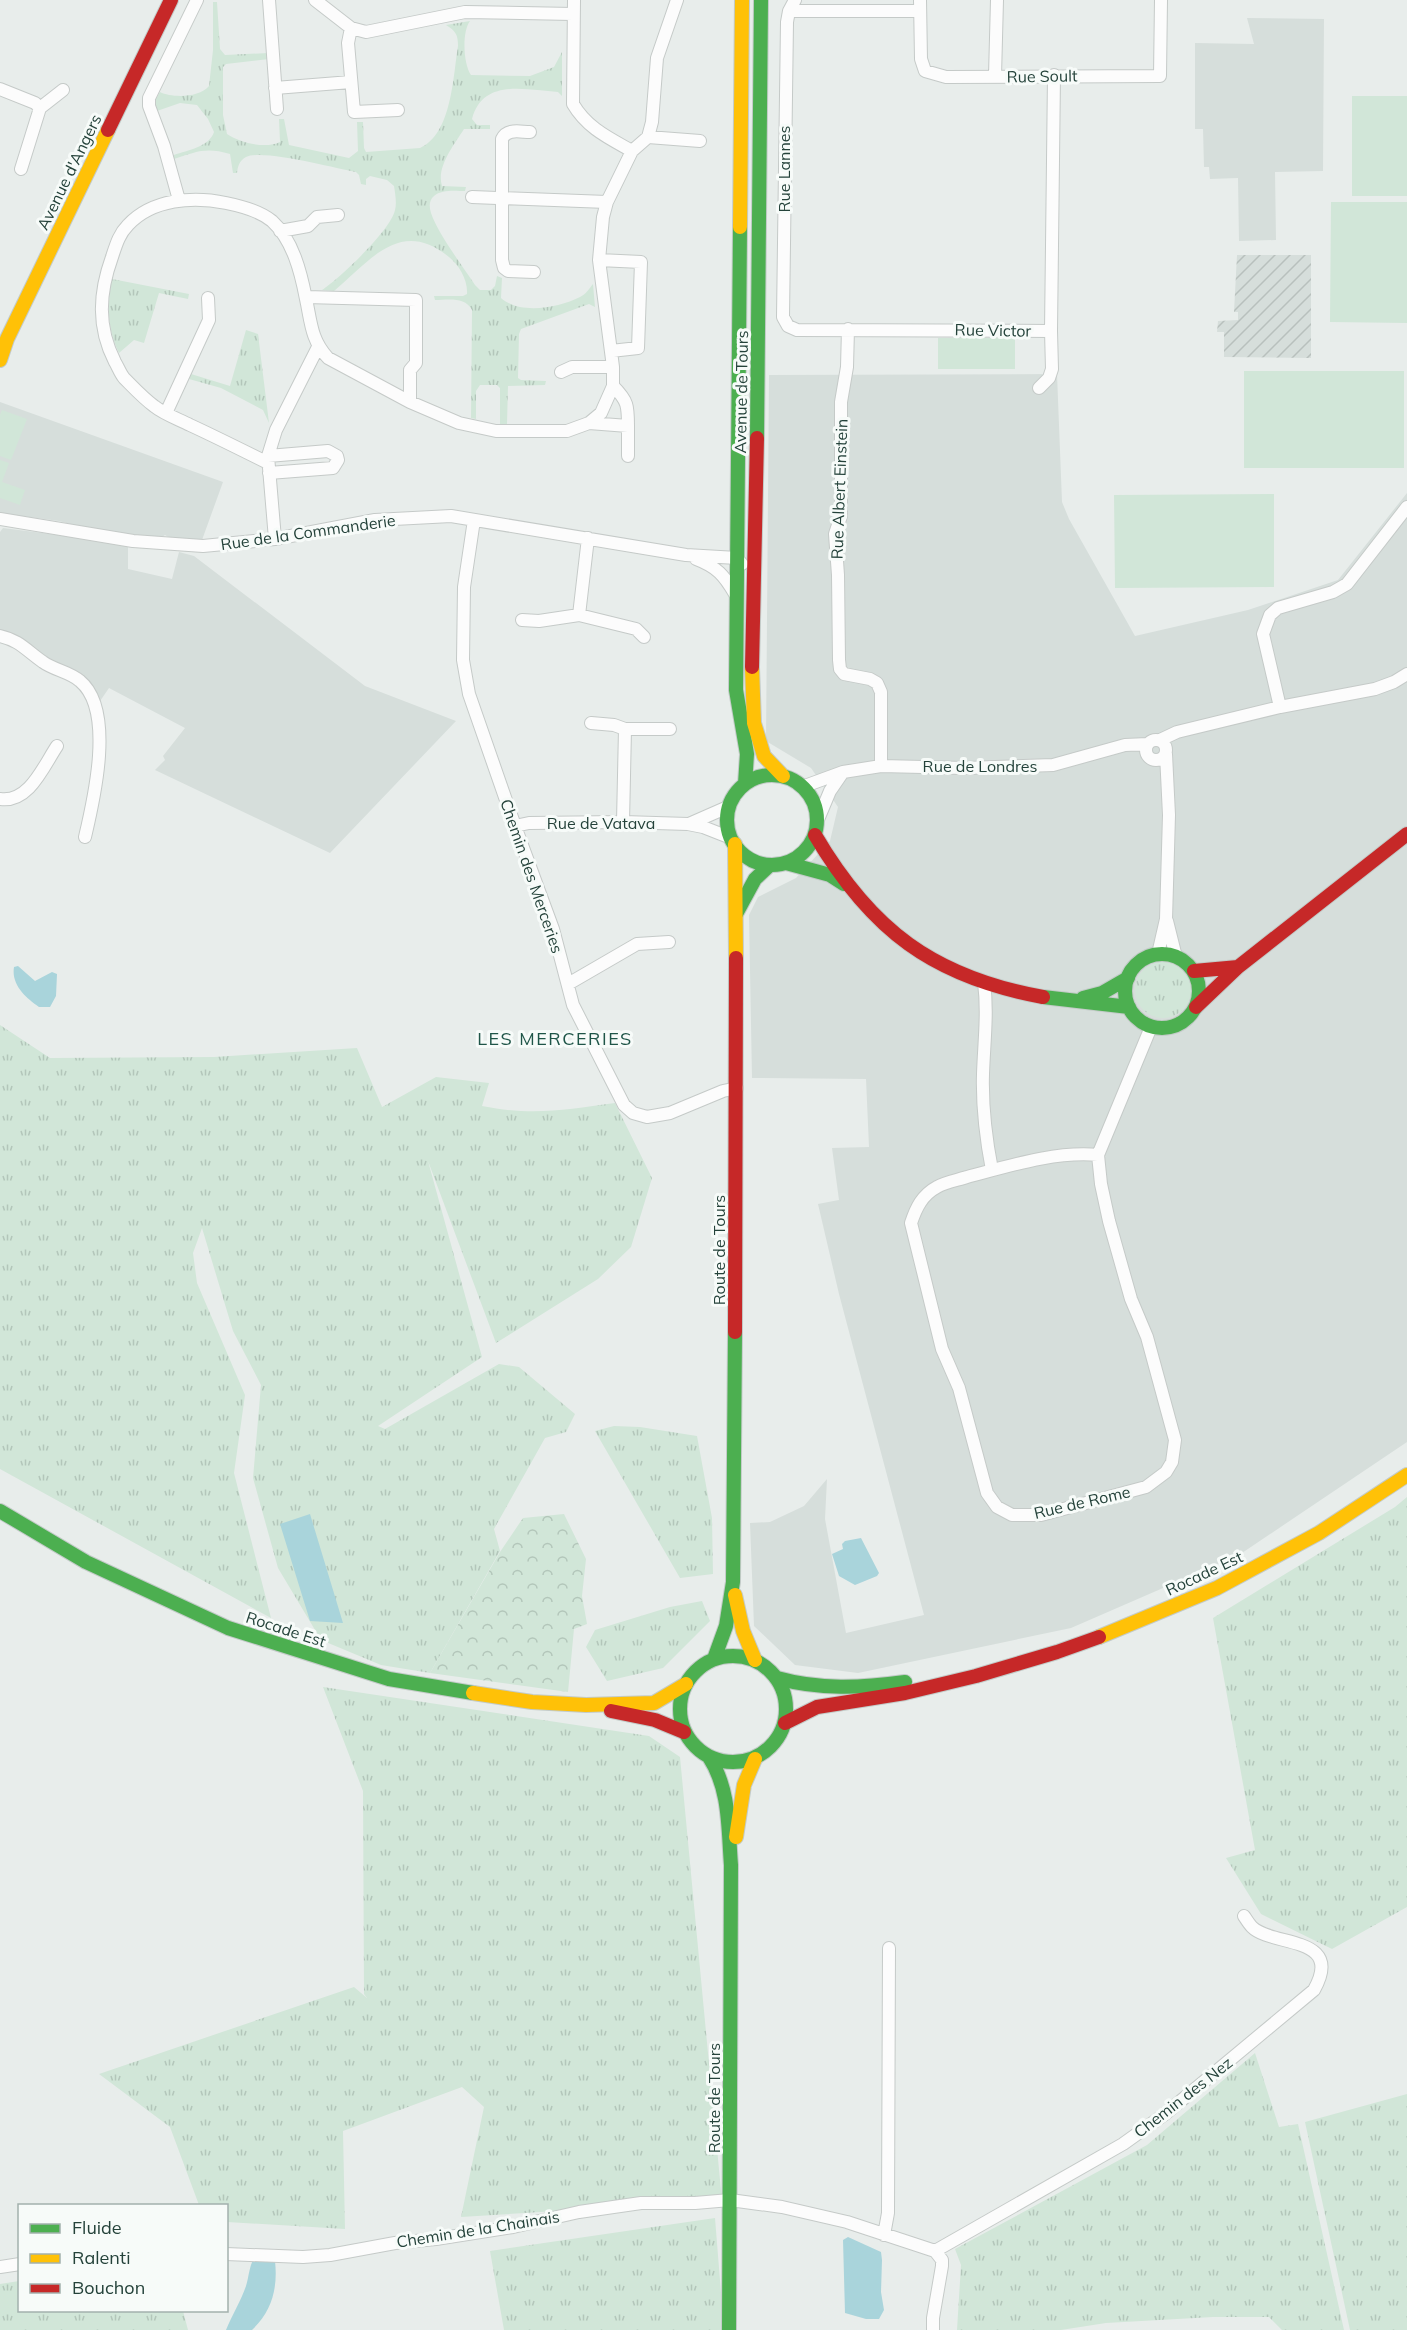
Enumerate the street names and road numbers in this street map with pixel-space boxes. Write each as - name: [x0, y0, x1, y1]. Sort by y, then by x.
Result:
- street label: Rue Soult: [1006, 65, 1078, 87]
- street label: Avenue d'Angers: [32, 111, 106, 233]
- street label: Rue Lannes: [774, 125, 794, 212]
- street label: Rue Victor: [955, 319, 1032, 341]
- street label: Avenue de Tours: [730, 330, 752, 454]
- street label: Rue Albert Einstein: [827, 418, 851, 560]
- street label: Rue de la Commanderie: [219, 510, 397, 554]
- street label: Rue de Londres: [923, 756, 1037, 776]
- street label: Chemin des Merceries: [496, 796, 568, 956]
- street label: Rue de Vatava: [547, 813, 655, 833]
- street label: Route de Tours: [709, 1195, 729, 1305]
- street label: Rue de Rome: [1032, 1481, 1132, 1523]
- street label: Rocade Est: [1162, 1546, 1246, 1600]
- street label: Rocade Est: [244, 1607, 329, 1651]
- street label: Route de Tours: [704, 2043, 724, 2153]
- street label: Chemin des Nez: [1130, 2052, 1236, 2142]
- street label: Chemin de la Chainais: [395, 2206, 561, 2252]

